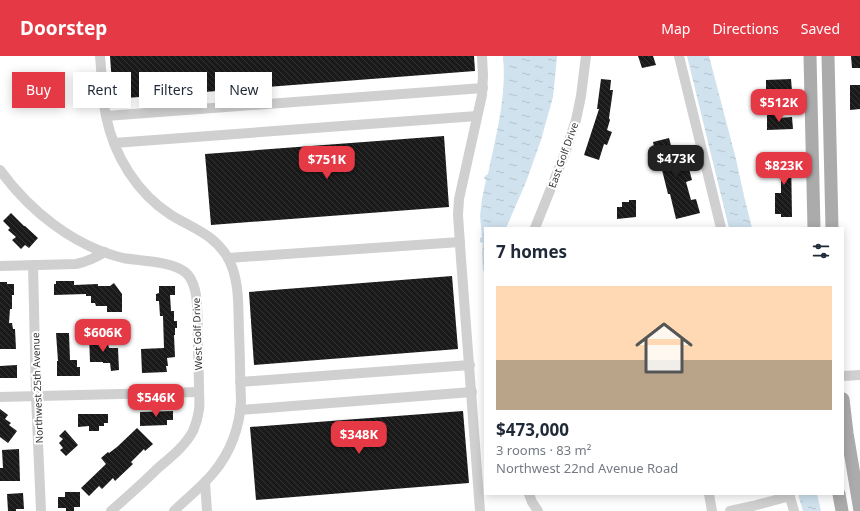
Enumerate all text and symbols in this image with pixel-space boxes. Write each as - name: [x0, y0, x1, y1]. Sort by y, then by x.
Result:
- text: Doorstep: [20, 15, 107, 41]
- text: Map: [661, 19, 690, 38]
- text: Directions: [712, 19, 779, 38]
- text: Saved: [801, 19, 840, 38]
- chip: Buy: [12, 72, 65, 108]
- chip: Rent: [73, 72, 131, 108]
- chip: Filters: [139, 72, 207, 108]
- chip: New: [215, 72, 272, 108]
- pin: $512K: [751, 89, 807, 123]
- text: $512K: [760, 93, 798, 111]
- street label: East Golf Drive: [545, 120, 581, 190]
- pin: $473K: [648, 145, 704, 179]
- pin: $751K: [299, 146, 355, 180]
- text: $473K: [657, 149, 695, 167]
- text: $751K: [308, 150, 346, 168]
- pin: $823K: [756, 152, 812, 186]
- text: $823K: [765, 156, 803, 174]
- text: 7 homes: [496, 240, 567, 263]
- icon: filters: [810, 240, 832, 262]
- street label: West Golf Drive: [189, 297, 205, 370]
- icon: home: [628, 312, 700, 384]
- pin: $606K: [75, 319, 131, 353]
- text: $606K: [84, 323, 122, 341]
- street label: Northwest 25th Avenue: [28, 332, 46, 444]
- pin: $546K: [128, 384, 184, 418]
- text: $546K: [137, 388, 175, 406]
- text: $473,000: [496, 418, 569, 441]
- pin: $348K: [331, 421, 387, 455]
- text: $348K: [340, 425, 378, 443]
- text: 3 rooms · 83 m²: [496, 441, 591, 459]
- text: Northwest 22nd Avenue Road: [496, 459, 678, 477]

